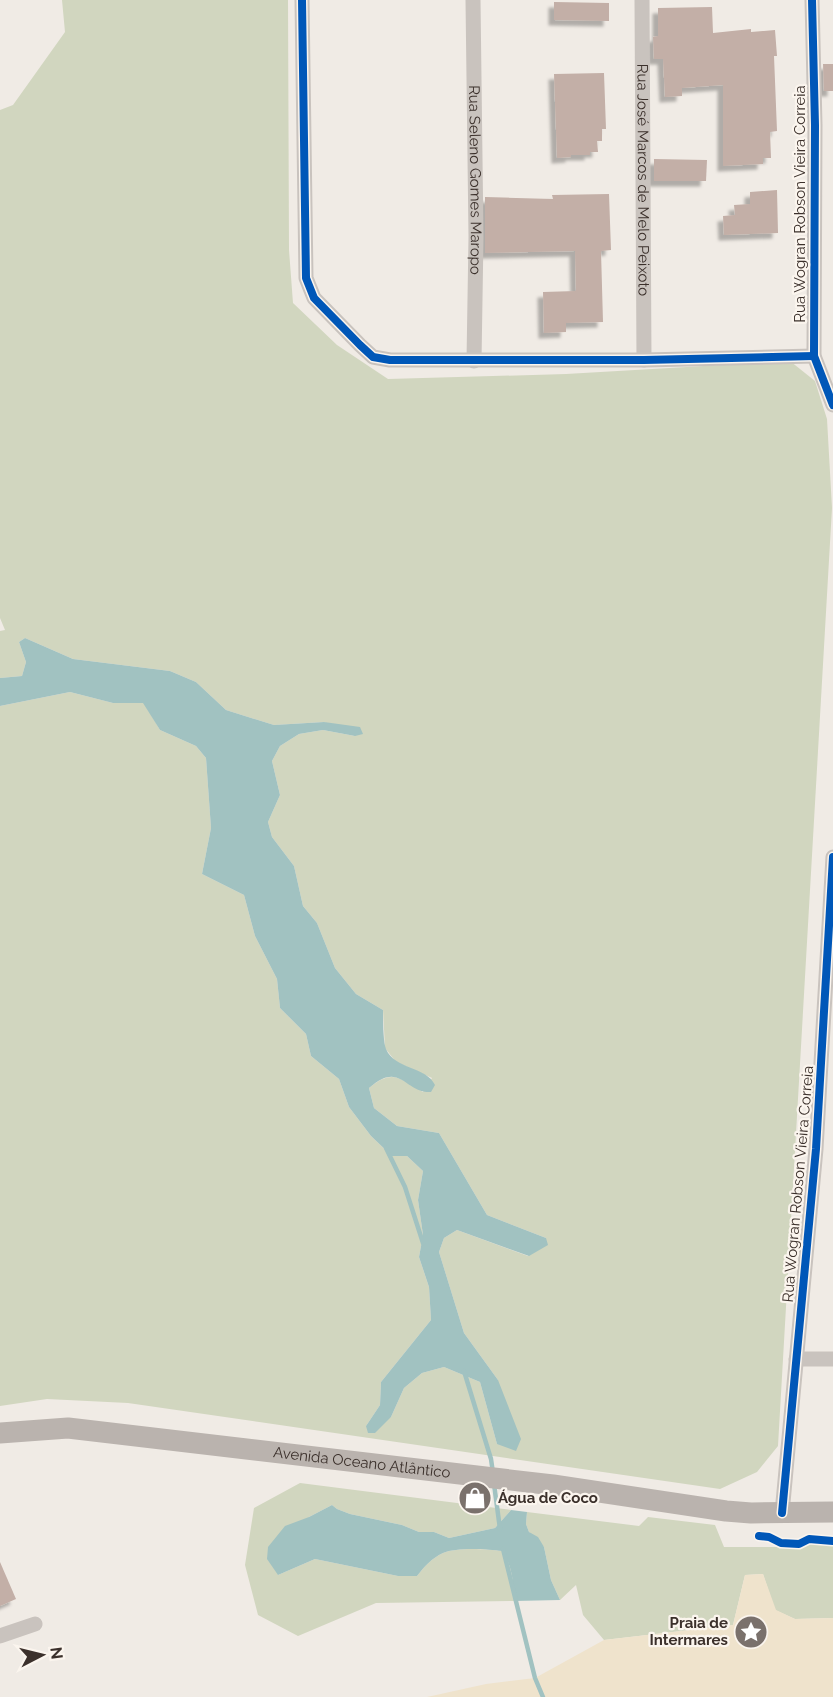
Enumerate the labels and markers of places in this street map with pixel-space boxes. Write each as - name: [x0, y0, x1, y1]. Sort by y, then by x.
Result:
- shop icon: Água de Coco: [457, 1480, 493, 1516]
- place label: Água de Coco: [498, 1489, 598, 1507]
- place label: Praia de Intermares: [650, 1614, 728, 1649]
- place icon: Praia de Intermares: [733, 1614, 769, 1650]

